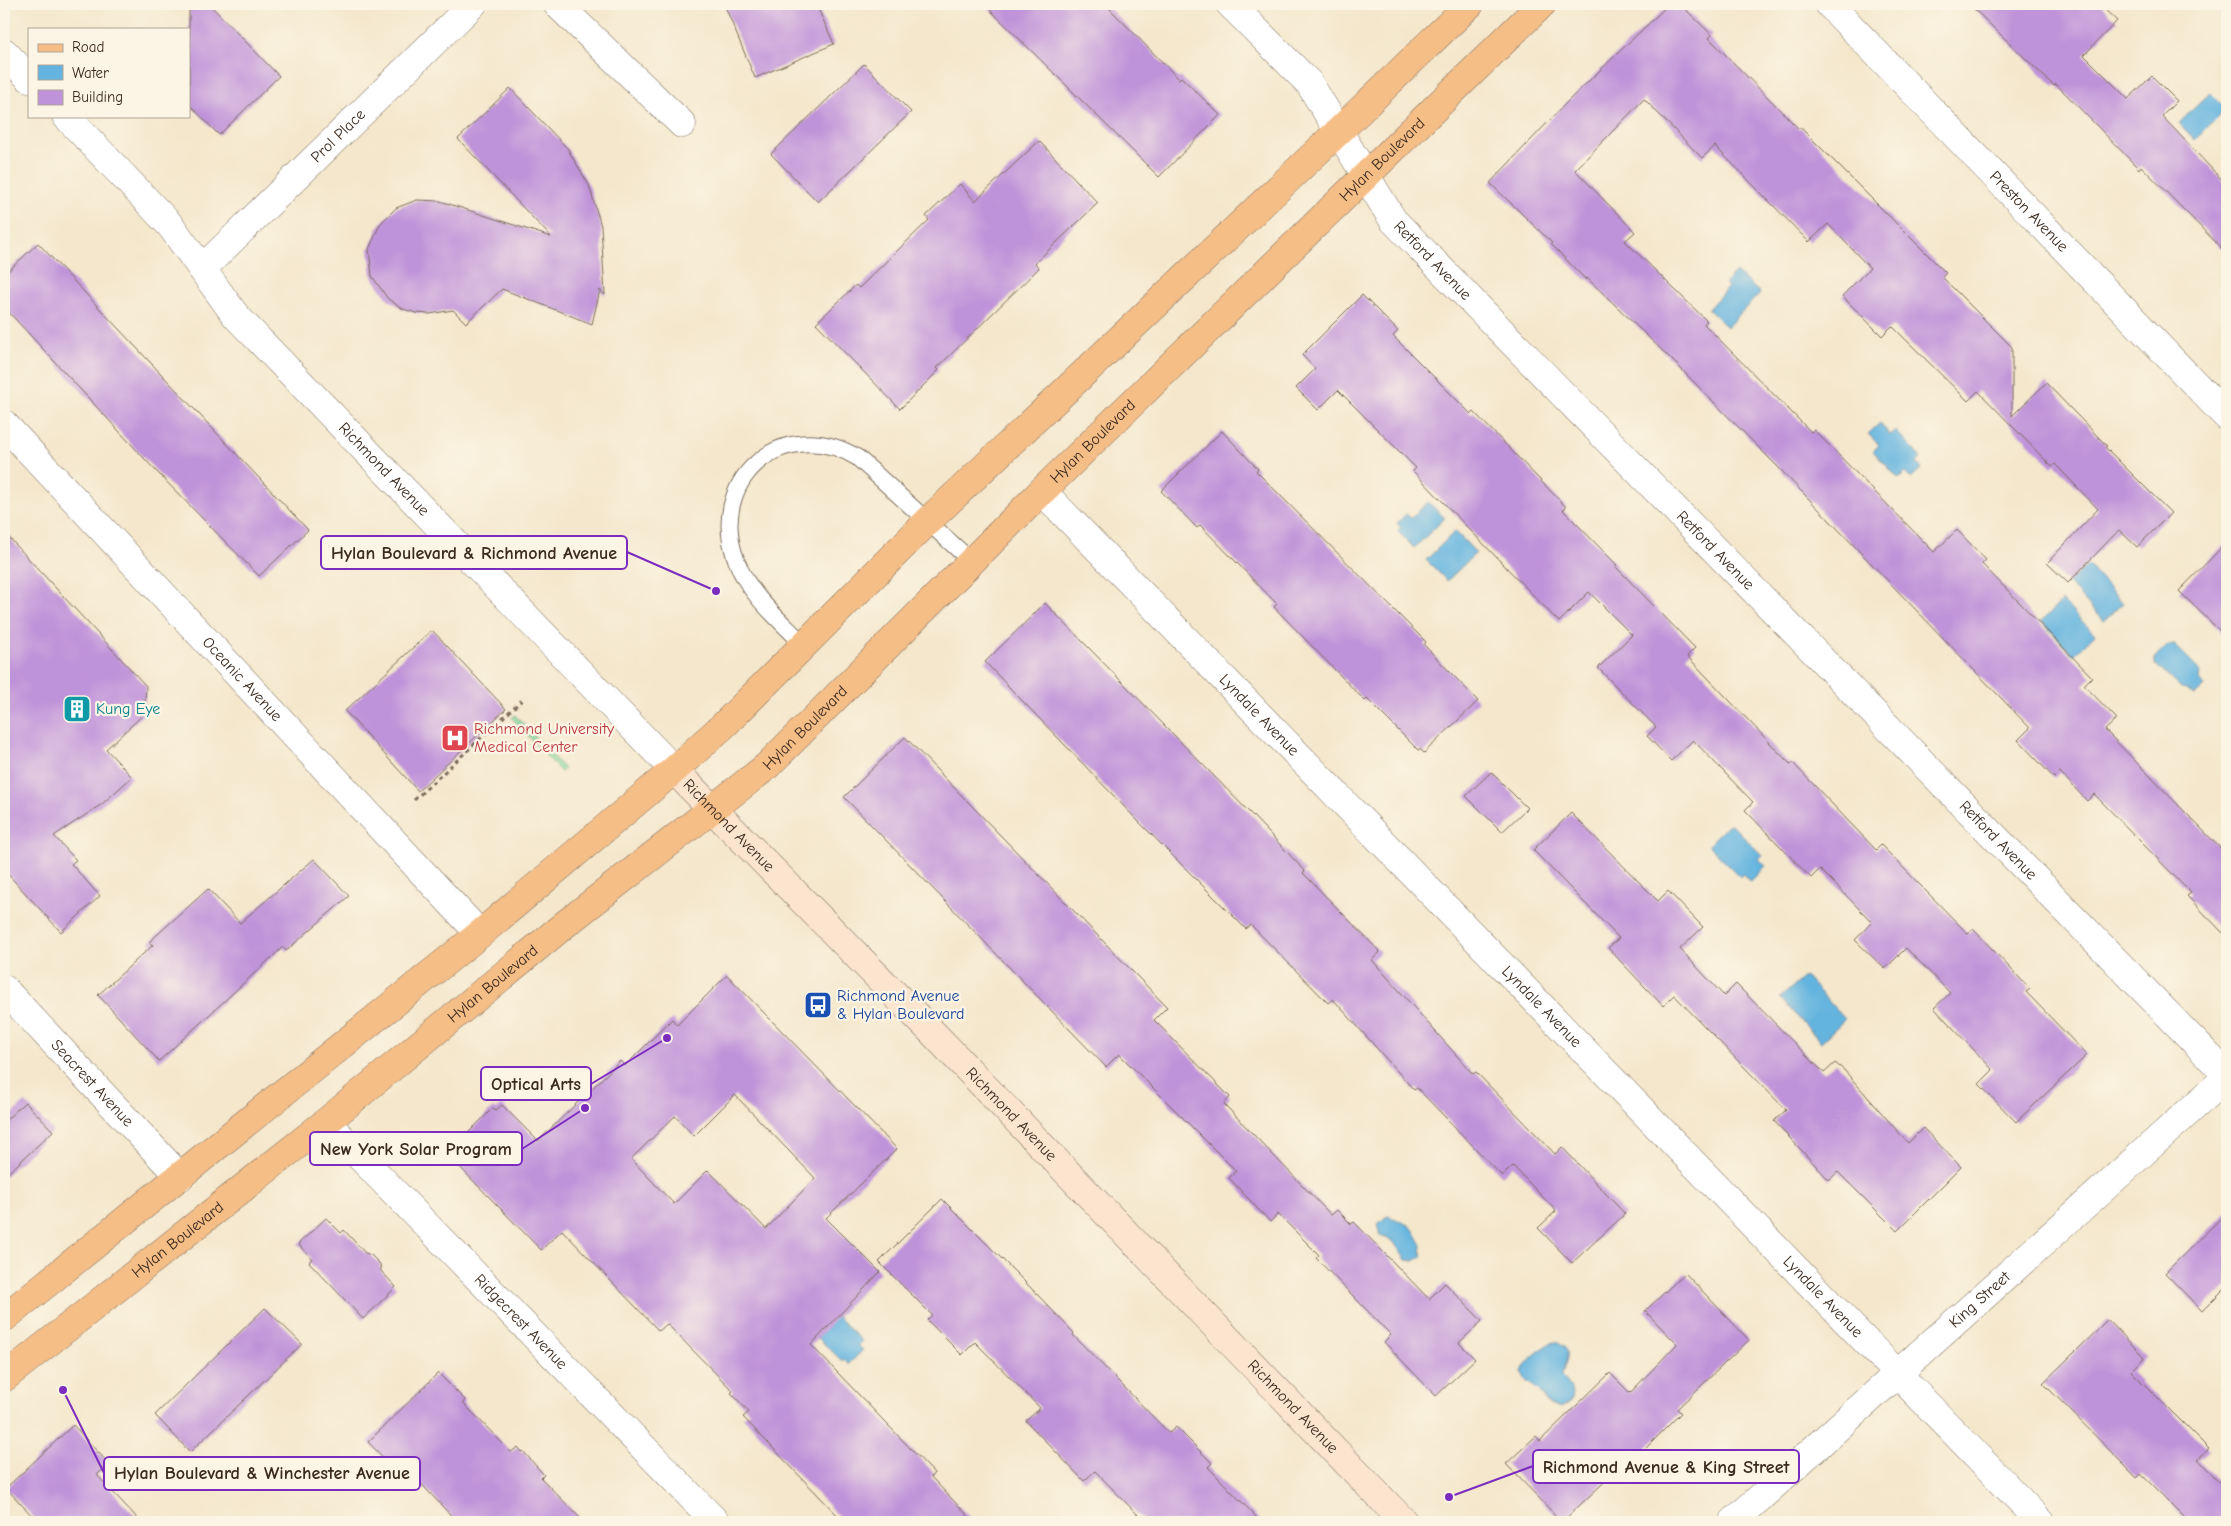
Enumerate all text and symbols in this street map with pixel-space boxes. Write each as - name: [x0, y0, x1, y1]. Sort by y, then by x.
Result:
- legend: [28, 28, 190, 118]
- text: Road: [72, 38, 104, 56]
- text: Water: [72, 64, 109, 82]
- text: Building: [72, 88, 123, 106]
- street label: Prol Place: [307, 105, 369, 166]
- street label: Hylan Boulevard: [1336, 114, 1429, 205]
- street label: Preston Avenue: [1986, 167, 2072, 256]
- street label: Retford Avenue: [1390, 217, 1475, 304]
- street label: Hylan Boulevard: [1046, 396, 1139, 487]
- street label: Richmond Avenue: [335, 419, 433, 520]
- street label: Retford Avenue: [1673, 507, 1758, 594]
- callout: Hylan Boulevard & Richmond Avenue: [321, 536, 627, 569]
- text: Hylan Boulevard & Richmond Avenue: [331, 543, 617, 564]
- street label: Oceanic Avenue: [198, 633, 286, 725]
- street label: Lyndale Avenue: [1216, 671, 1303, 760]
- street label: Hylan Boulevard: [759, 682, 851, 774]
- building icon: Kung Eye: [62, 694, 92, 724]
- place label: Kung Eye: [96, 700, 160, 718]
- place label: Richmond University Medical Center: [474, 720, 615, 756]
- hospital icon: Richmond University Medical Center: [440, 723, 470, 753]
- street label: Richmond Avenue: [679, 776, 778, 876]
- street label: Retford Avenue: [1956, 797, 2041, 884]
- street label: Hylan Boulevard: [444, 941, 542, 1026]
- street label: Lyndale Avenue: [1498, 962, 1585, 1051]
- place label: Richmond Avenue & Hylan Boulevard: [837, 987, 964, 1023]
- bus stop icon: Richmond Avenue & Hylan Boulevard: [803, 990, 833, 1020]
- street label: Seacrest Avenue: [47, 1036, 137, 1130]
- street label: Richmond Avenue: [962, 1064, 1060, 1165]
- callout: Optical Arts: [481, 1067, 591, 1100]
- text: Optical Arts: [491, 1074, 581, 1095]
- callout: New York Solar Program: [310, 1132, 522, 1165]
- text: New York Solar Program: [320, 1139, 512, 1160]
- street label: Hylan Boulevard: [128, 1198, 227, 1282]
- street label: Lyndale Avenue: [1779, 1252, 1866, 1341]
- street label: King Street: [1946, 1268, 2014, 1332]
- street label: Ridgecrest Avenue: [471, 1271, 571, 1373]
- street label: Richmond Avenue: [1244, 1356, 1342, 1457]
- callout: Richmond Avenue & King Street: [1533, 1450, 1799, 1483]
- callout: Hylan Boulevard & Winchester Avenue: [104, 1457, 420, 1490]
- text: Richmond Avenue & King Street: [1543, 1457, 1790, 1478]
- text: Hylan Boulevard & Winchester Avenue: [114, 1463, 410, 1484]

